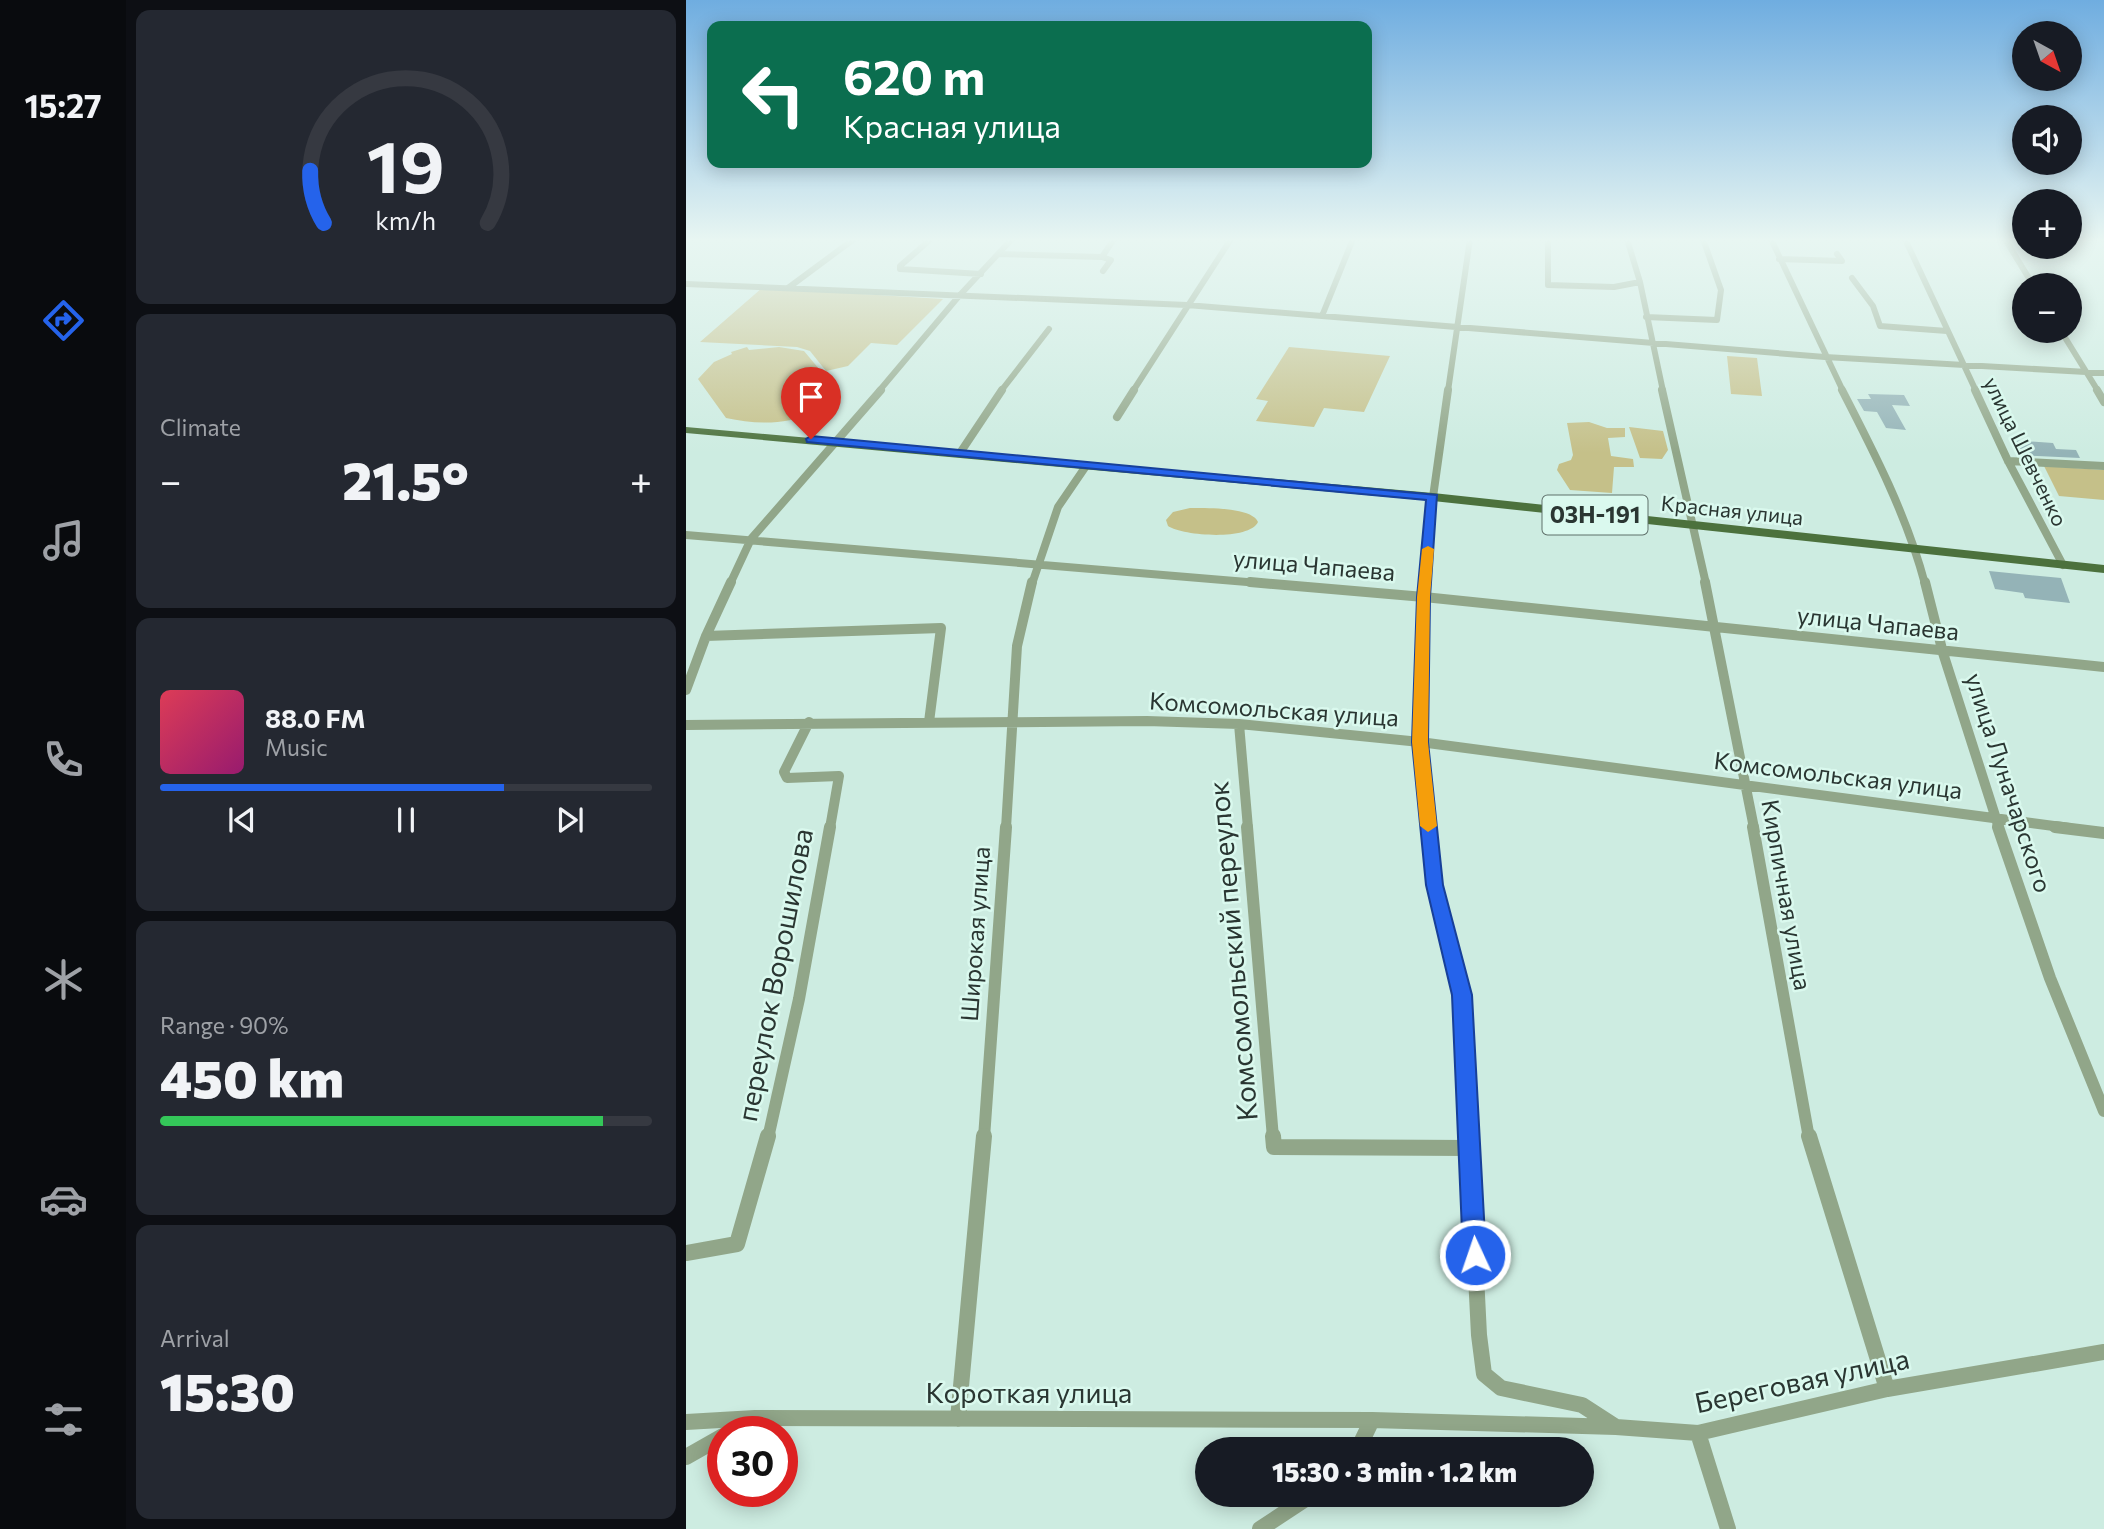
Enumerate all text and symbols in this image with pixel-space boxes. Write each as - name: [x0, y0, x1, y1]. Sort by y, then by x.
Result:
- north arrow: [2012, 21, 2082, 91]
- map controls: [2012, 21, 2082, 343]
- text: 620 m: [843, 45, 985, 105]
- icon: left: [728, 49, 819, 140]
- text: 15:27: [24, 85, 102, 125]
- text: Красная улица: [843, 105, 1061, 145]
- button: sound: [2012, 105, 2082, 175]
- text: 19: [367, 119, 445, 208]
- button: +: [2012, 189, 2082, 259]
- text: km/h: [376, 205, 436, 235]
- button: −: [2012, 273, 2082, 343]
- icon: directions: [39, 296, 88, 345]
- pin: [781, 367, 841, 439]
- street label: улица Шевченко: [1979, 373, 2073, 530]
- icon: arrive: [792, 378, 830, 416]
- text: Climate: [160, 413, 241, 441]
- text: 21.5°: [342, 447, 469, 511]
- text: −: [160, 456, 182, 503]
- text: +: [630, 456, 652, 503]
- street label: Красная улица: [1660, 490, 1805, 529]
- road number: 03Н-191: [1542, 495, 1648, 534]
- icon: music: [39, 516, 88, 565]
- street label: улица Чапаева: [1232, 543, 1397, 586]
- street label: улица Чапаева: [1796, 600, 1961, 645]
- street label: улица Луначарского: [1960, 669, 2059, 896]
- street label: Комсомольская улица: [1148, 685, 1400, 732]
- text: 88.0 FM: [265, 702, 366, 733]
- text: Music: [265, 733, 328, 761]
- icon: phone: [39, 735, 88, 784]
- street label: Комсомольская улица: [1712, 745, 1964, 804]
- street label: Комсомольский переулок: [1200, 780, 1264, 1122]
- street label: Кирпичная улица: [1756, 797, 1819, 992]
- icon: previous: [223, 801, 261, 839]
- icon: pause: [387, 801, 425, 839]
- icon: next: [551, 801, 589, 839]
- street label: переулок Ворошилова: [729, 825, 819, 1124]
- street label: Широкая улица: [954, 845, 995, 1022]
- icon: climate: [39, 955, 88, 1004]
- text: Range · 90%: [160, 1011, 288, 1039]
- text: 450 km: [160, 1045, 344, 1109]
- icon: car: [39, 1175, 88, 1224]
- position arrow: [1438, 1218, 1512, 1292]
- text: Arrival: [160, 1324, 230, 1352]
- street label: Береговая улица: [1691, 1341, 1912, 1419]
- text: 15:30: [160, 1358, 295, 1422]
- street label: Короткая улица: [926, 1375, 1132, 1409]
- icon: filters: [39, 1395, 88, 1444]
- speed limit sign: 30: [707, 1416, 798, 1507]
- text: 15:30 · 3 min · 1.2 km: [1272, 1456, 1517, 1487]

